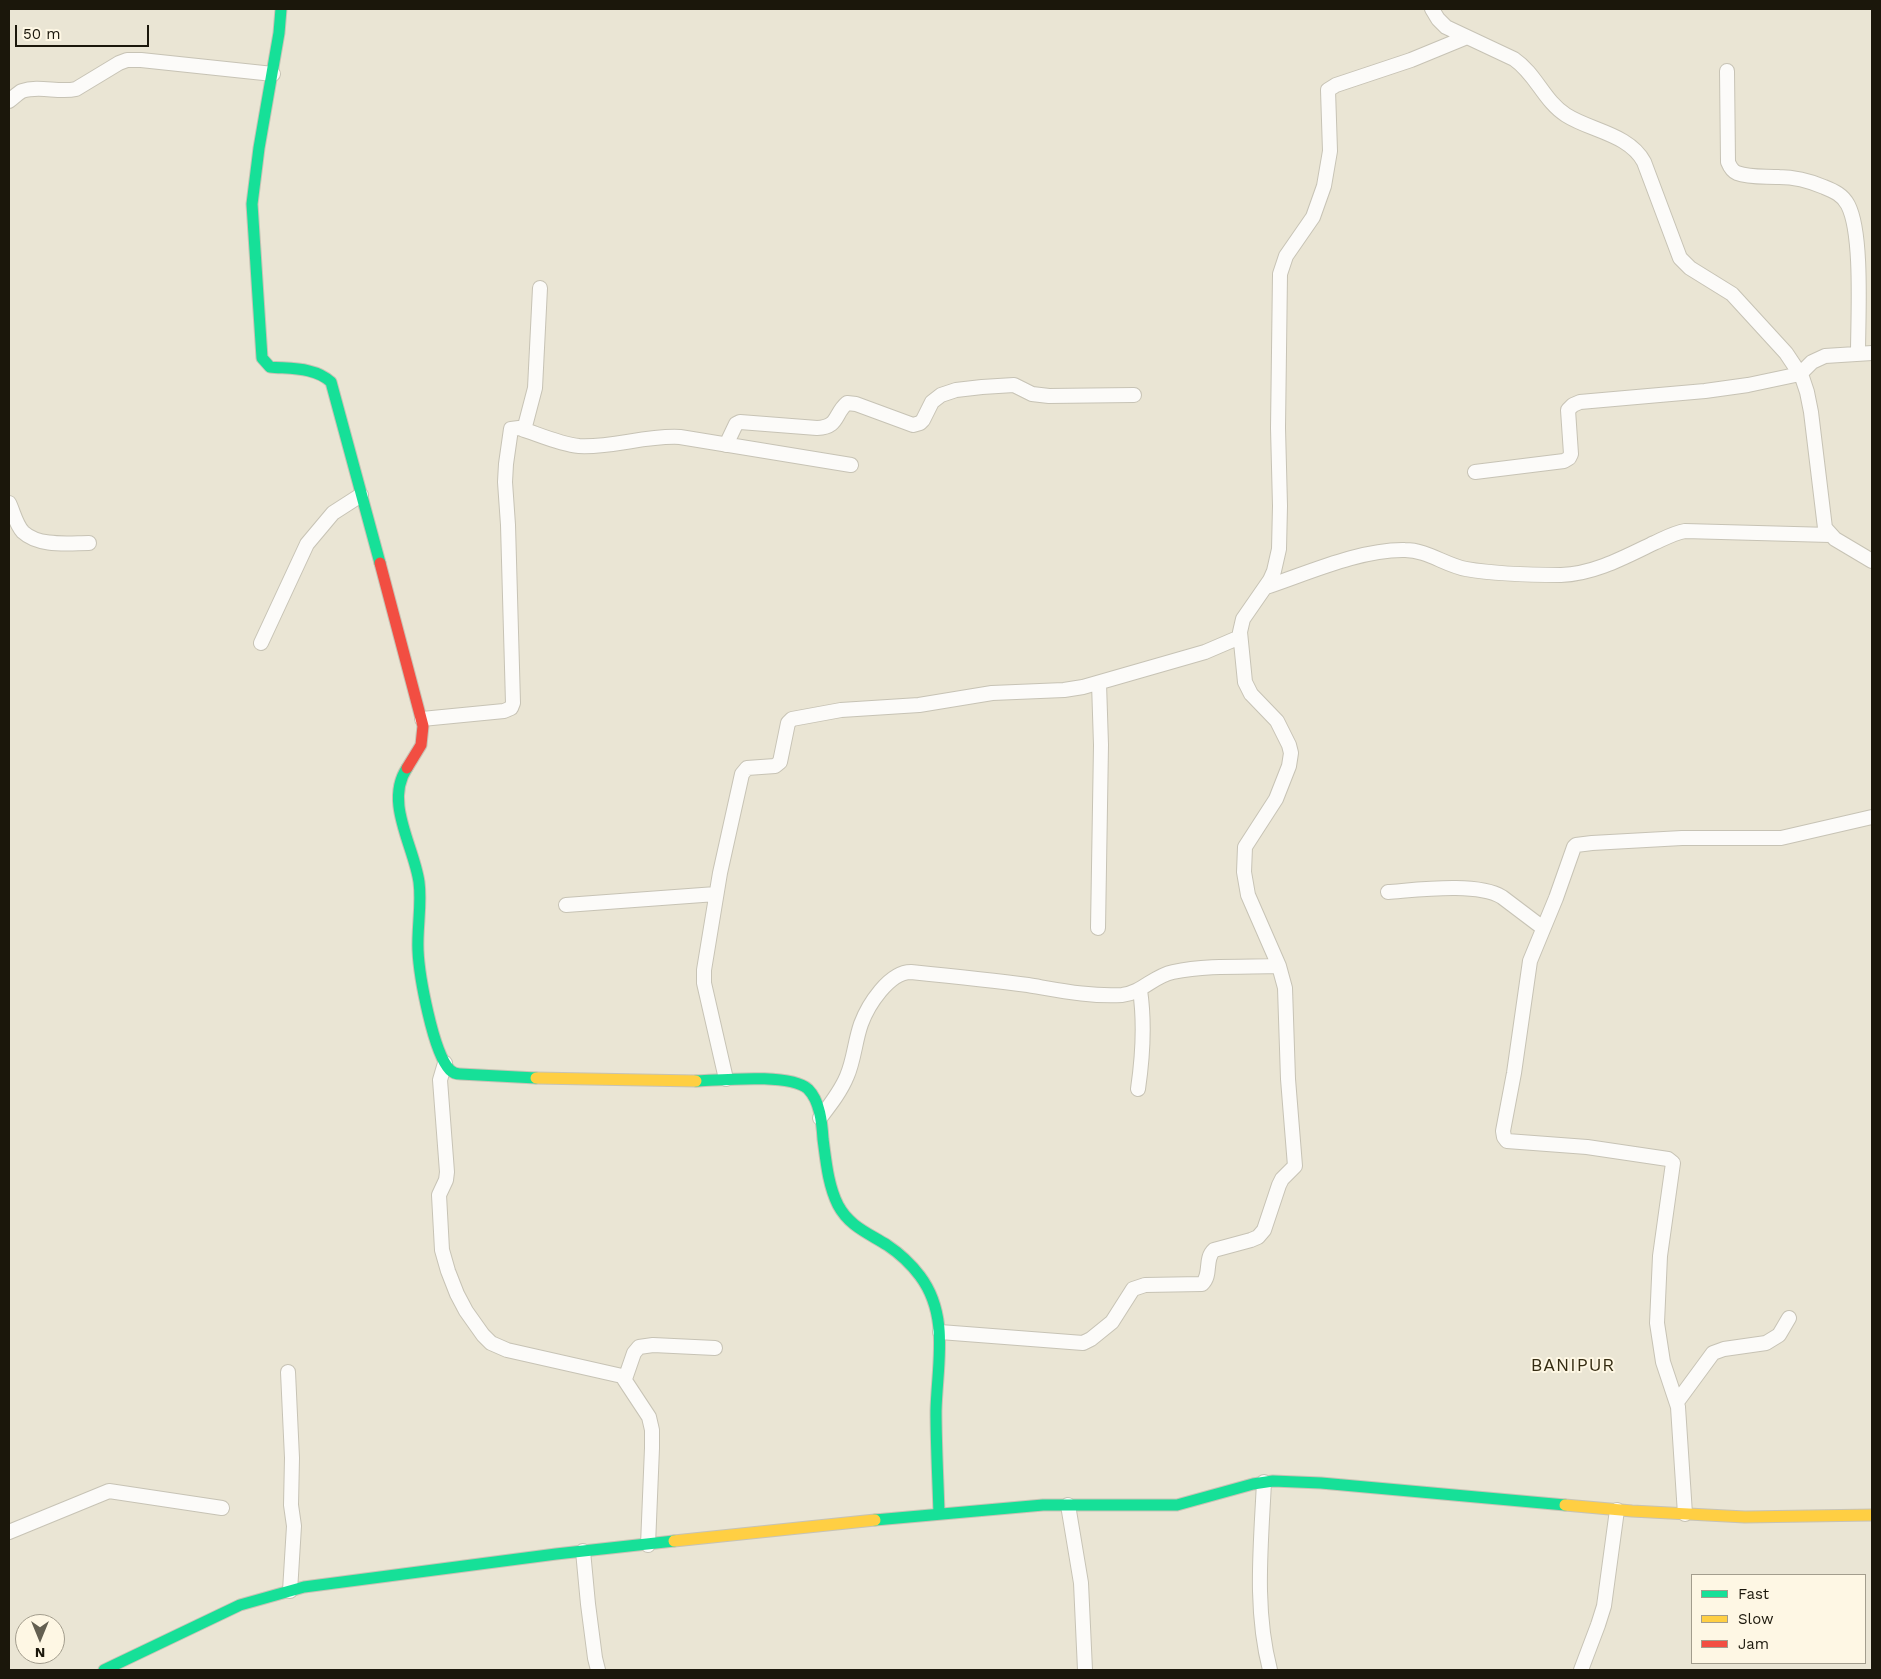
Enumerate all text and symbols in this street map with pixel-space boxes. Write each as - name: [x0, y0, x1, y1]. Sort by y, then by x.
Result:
- scale bar: [18, 15, 151, 47]
- text: 50 m: [23, 25, 60, 43]
- district label: BANIPUR: [1530, 1355, 1616, 1377]
- legend: [1691, 1574, 1866, 1664]
- text: Fast: [1738, 1585, 1769, 1603]
- text: Slow: [1738, 1610, 1774, 1628]
- north arrow: [15, 1614, 65, 1664]
- text: Jam: [1738, 1635, 1769, 1653]
- text: N: [35, 1645, 45, 1661]

